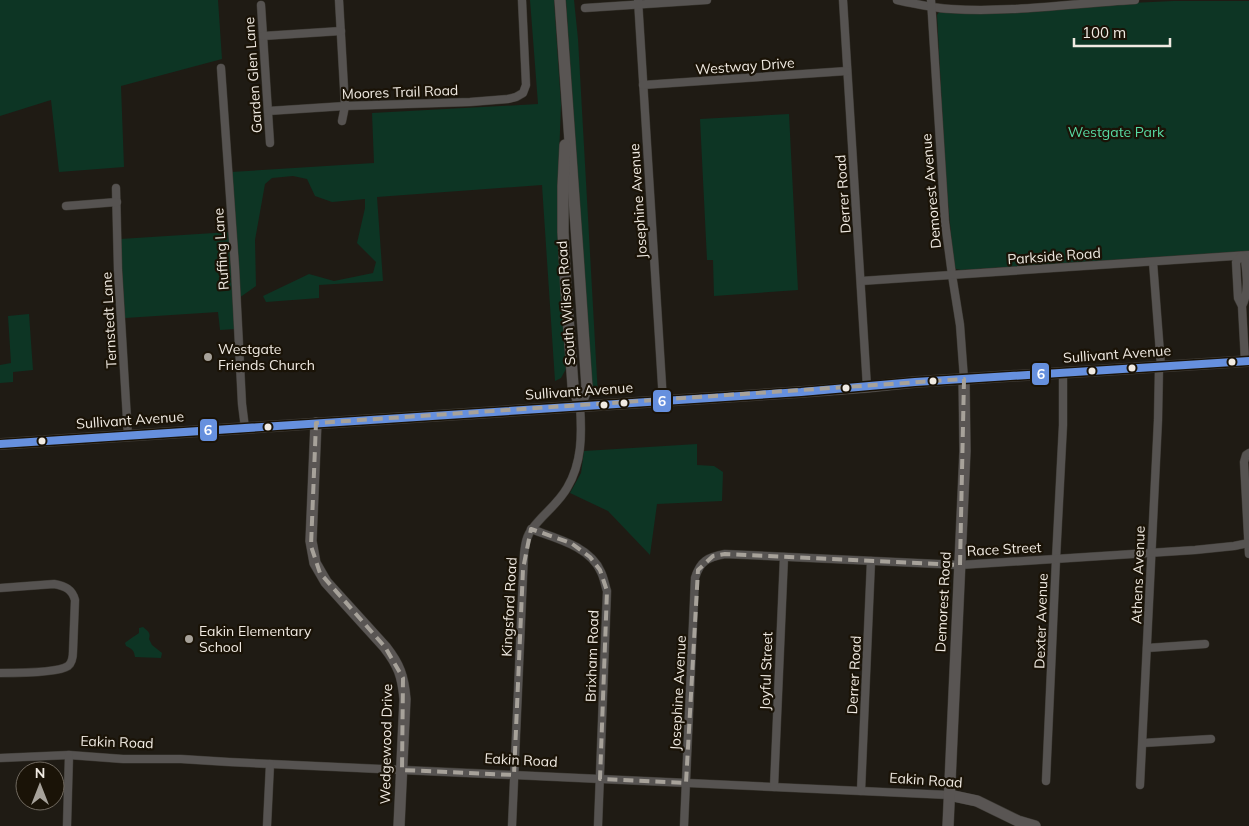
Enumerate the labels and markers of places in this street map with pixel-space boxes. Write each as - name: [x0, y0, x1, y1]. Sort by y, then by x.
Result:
- place label: Westgate Friends Church: [218, 340, 315, 374]
- marker: Westgate Friends Church: [202, 351, 214, 363]
- unlabelled marker: [1227, 357, 1237, 367]
- unlabelled marker: [1127, 363, 1137, 373]
- unlabelled marker: [1087, 366, 1097, 376]
- unlabelled marker: [928, 376, 938, 386]
- unlabelled marker: [841, 383, 851, 393]
- unlabelled marker: [619, 398, 629, 408]
- unlabelled marker: [599, 400, 609, 410]
- unlabelled marker: [263, 422, 273, 432]
- unlabelled marker: [37, 436, 47, 446]
- place label: Eakin Elementary School: [199, 622, 312, 656]
- marker: Eakin Elementary School: [183, 633, 195, 645]

